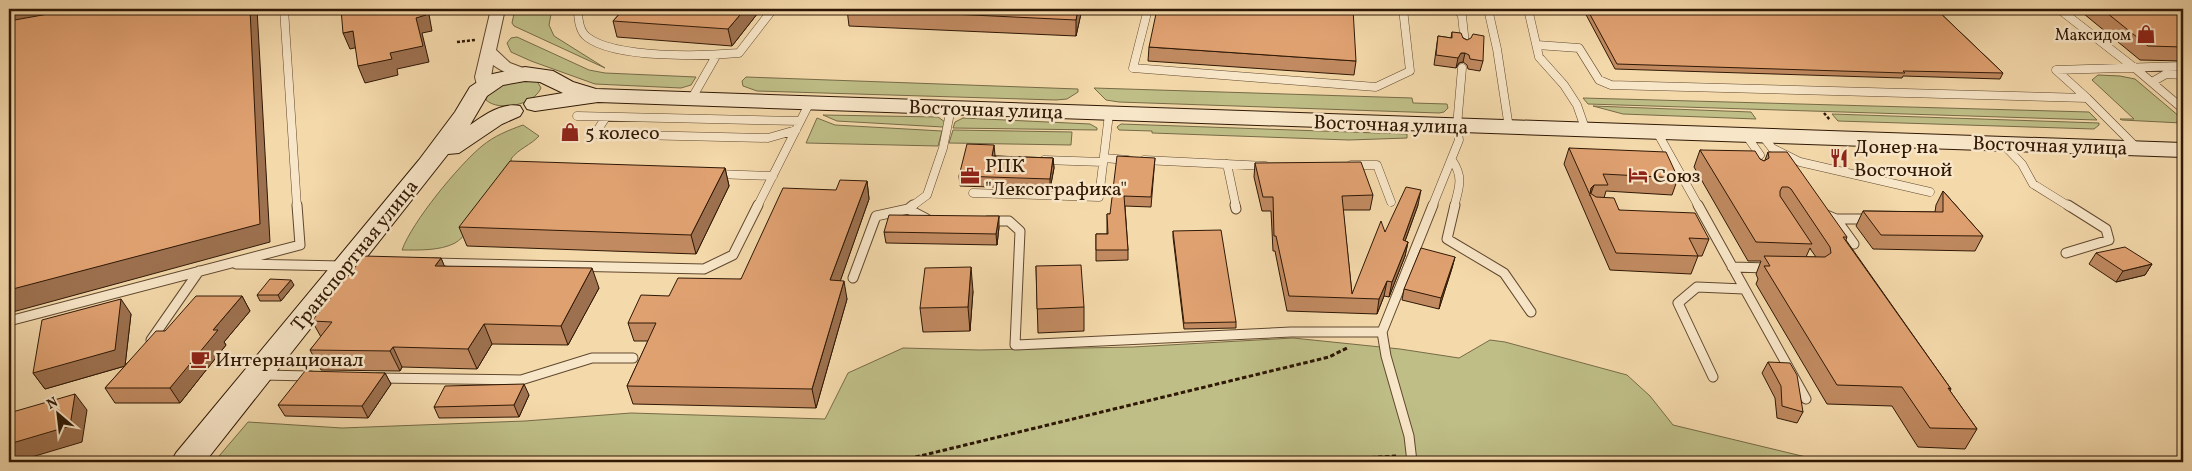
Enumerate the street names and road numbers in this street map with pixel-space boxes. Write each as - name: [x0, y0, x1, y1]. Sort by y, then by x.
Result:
- street label: Восточная улица: [908, 94, 1064, 128]
- street label: Восточная улица: [1313, 109, 1469, 143]
- street label: Восточная улица: [1972, 130, 2128, 164]
- street label: Транспортная улица: [285, 174, 426, 338]

